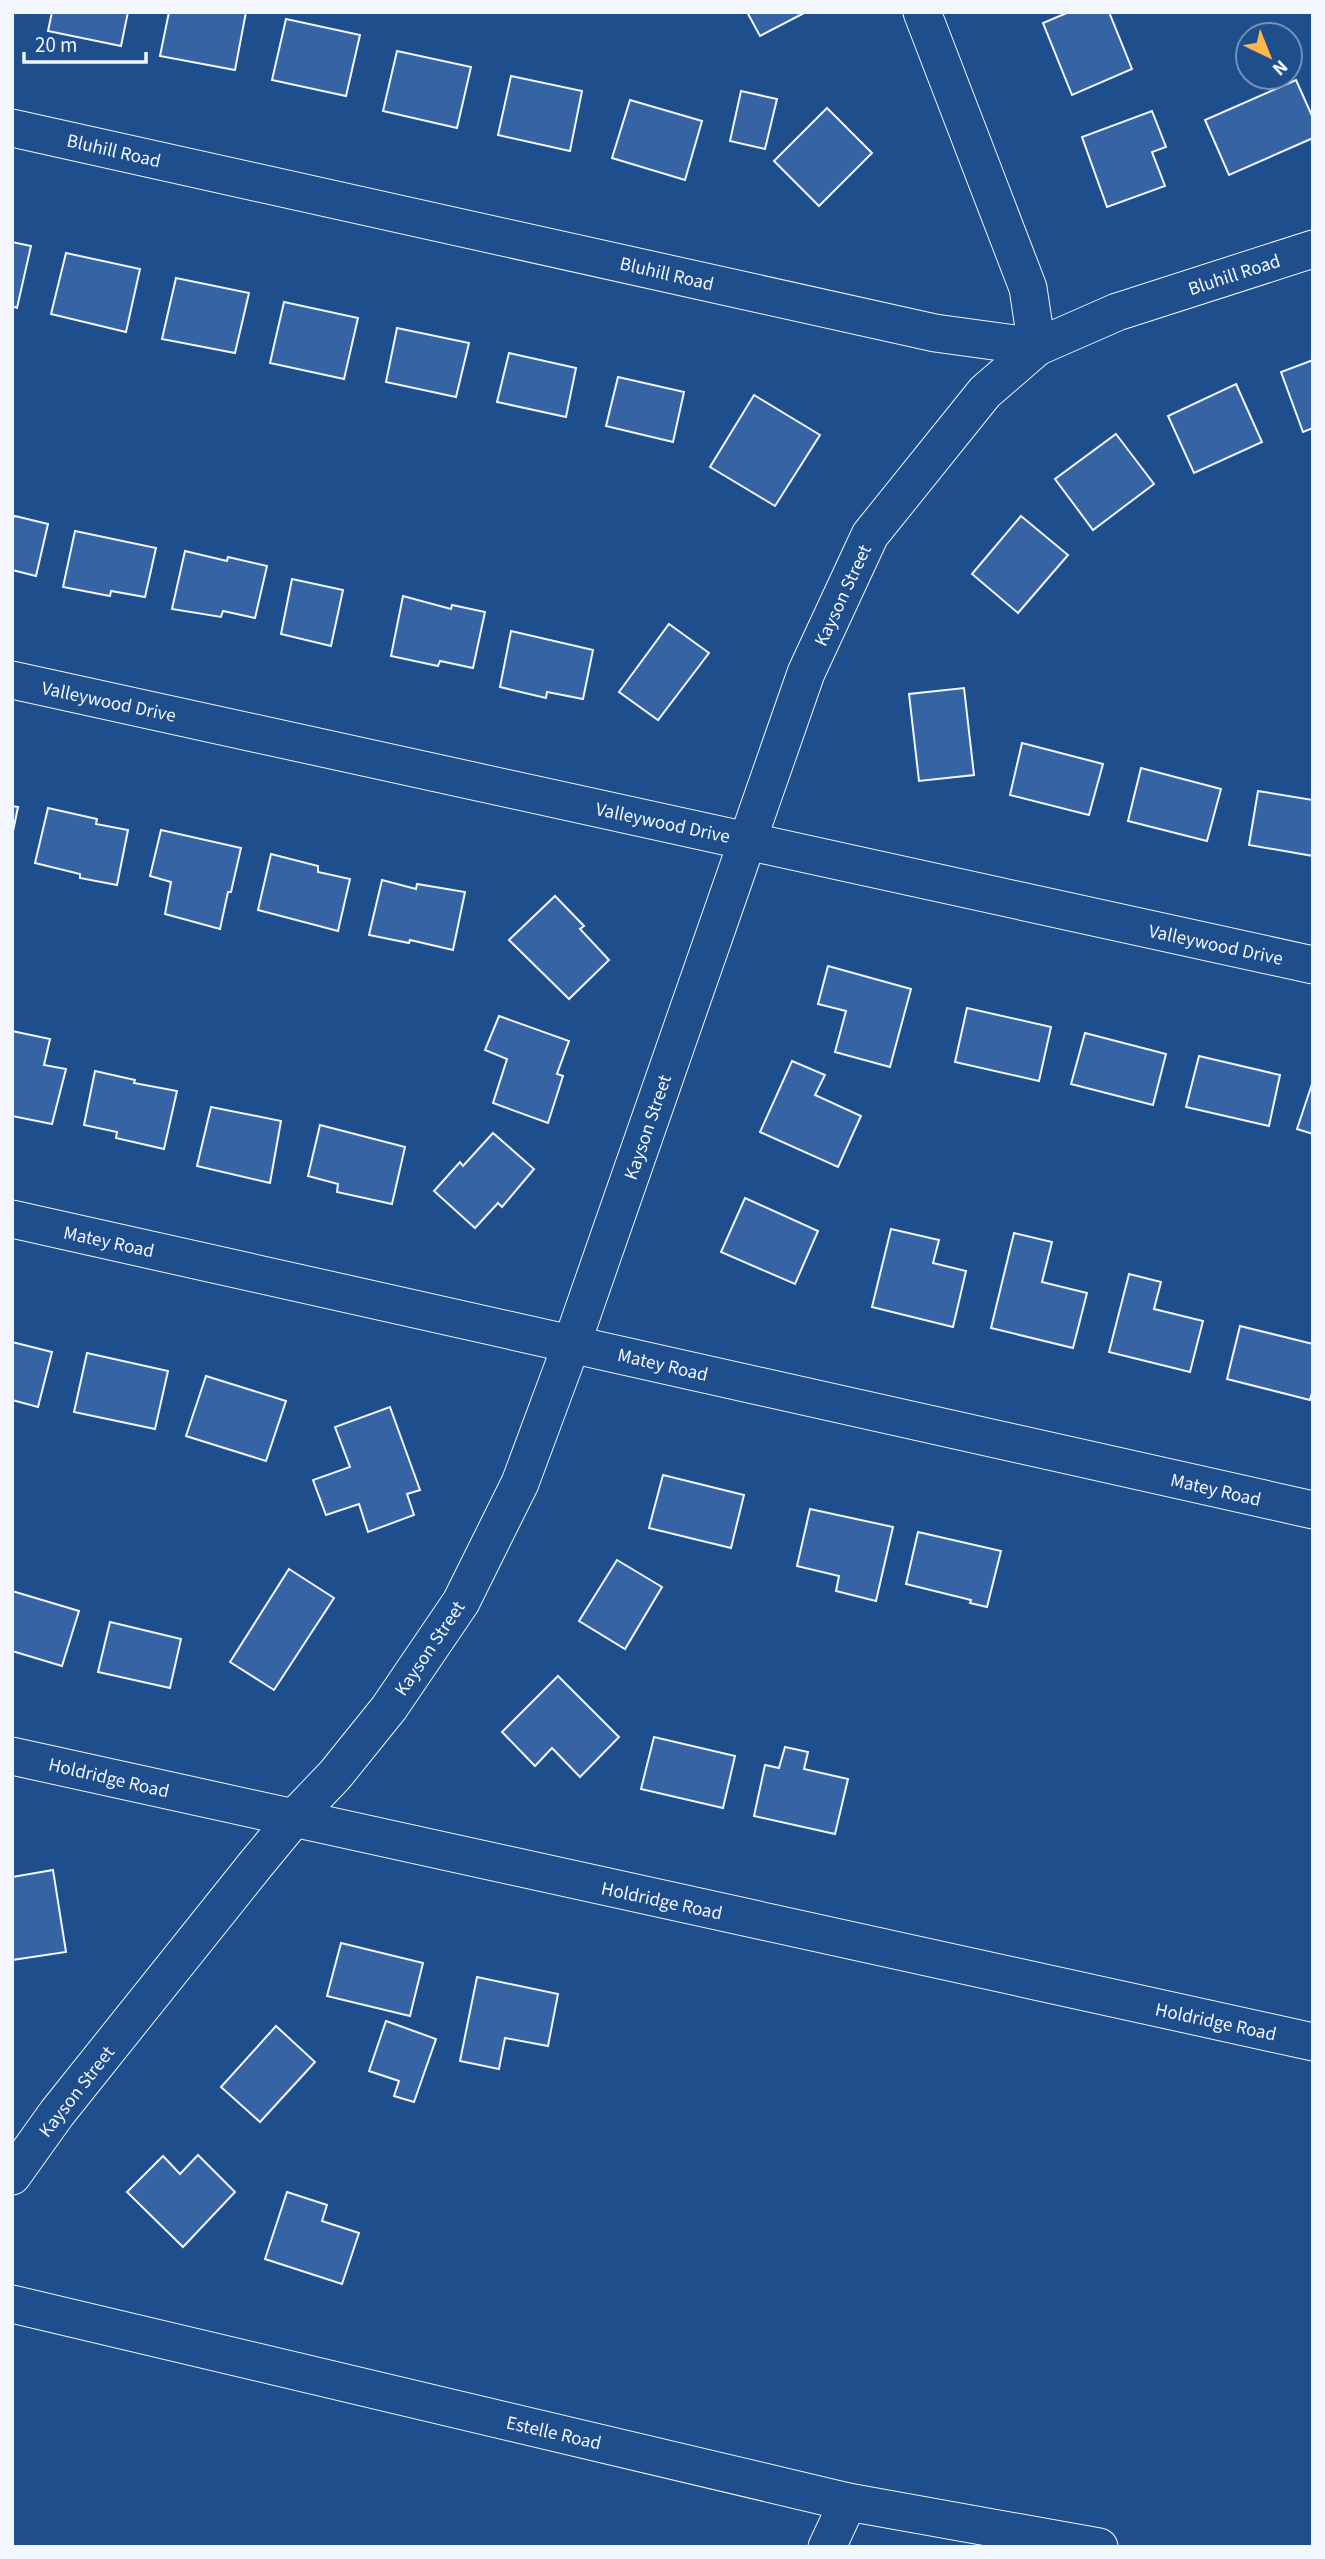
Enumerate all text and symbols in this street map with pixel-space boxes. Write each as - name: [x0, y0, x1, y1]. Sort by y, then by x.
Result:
- scale bar: [24, 21, 147, 65]
- north arrow: [1234, 21, 1304, 91]
- text: 20 m: [35, 30, 77, 60]
- text: N: [1266, 53, 1293, 82]
- street label: Bluhill Road: [64, 128, 163, 175]
- street label: Bluhill Road: [1185, 248, 1284, 303]
- street label: Bluhill Road: [617, 251, 716, 298]
- street label: Kayson Street: [808, 540, 879, 651]
- street label: Valleywood Drive: [39, 675, 178, 730]
- street label: Valleywood Drive: [593, 796, 732, 851]
- street label: Valleywood Drive: [1146, 918, 1285, 973]
- street label: Kayson Street: [618, 1071, 679, 1184]
- street label: Matey Road: [61, 1220, 157, 1265]
- street label: Matey Road: [615, 1342, 711, 1389]
- street label: Matey Road: [1168, 1467, 1264, 1514]
- street label: Kayson Street: [388, 1595, 472, 1702]
- street label: Holdridge Road: [46, 1751, 172, 1805]
- street label: Holdridge Road: [599, 1875, 725, 1927]
- street label: Holdridge Road: [1153, 1996, 1279, 2048]
- street label: Kayson Street: [33, 2040, 122, 2143]
- street label: Estelle Road: [503, 2409, 604, 2458]

